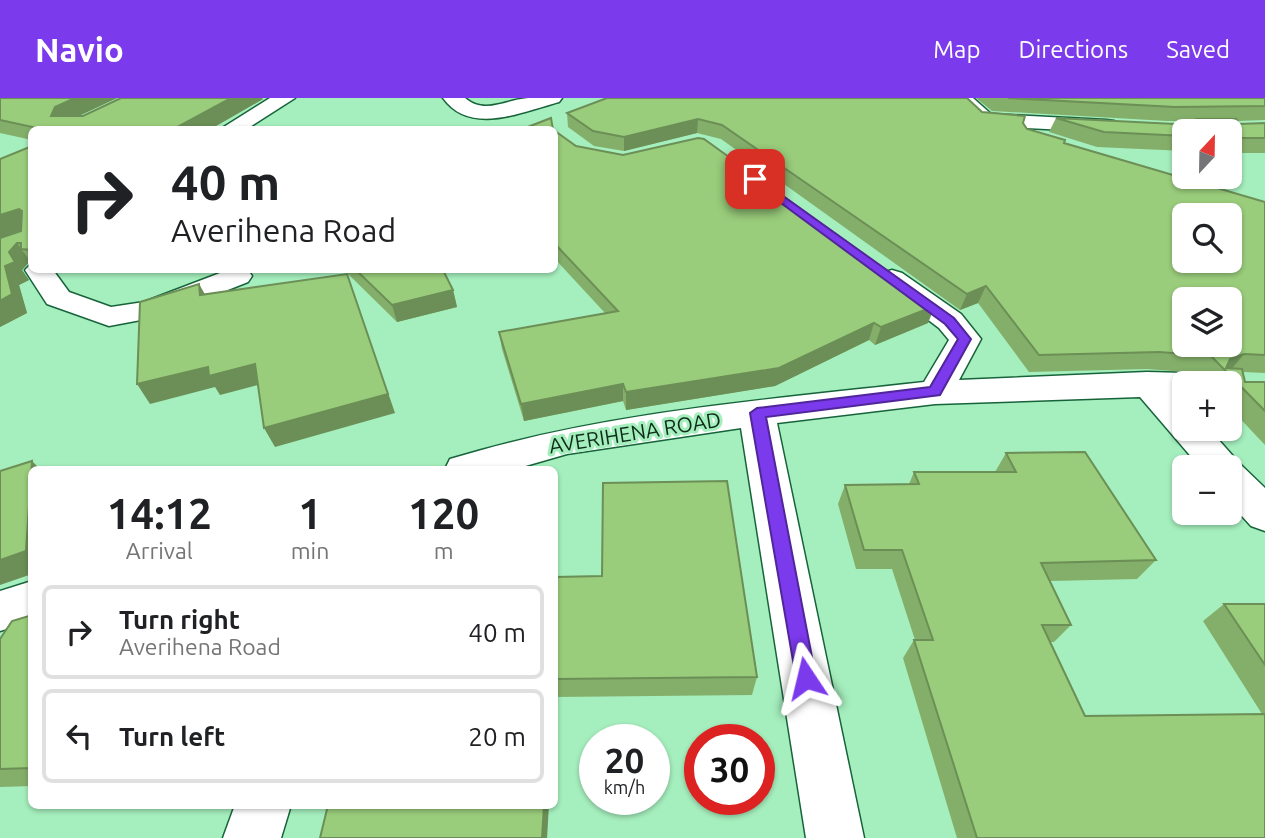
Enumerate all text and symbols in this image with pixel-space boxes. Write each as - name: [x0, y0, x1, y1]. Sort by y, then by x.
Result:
- text: Navio: [35, 31, 124, 68]
- text: Map: [933, 36, 980, 63]
- text: Directions: [1018, 36, 1128, 63]
- text: Saved: [1166, 36, 1230, 63]
- north arrow: [1172, 119, 1242, 189]
- map controls: [1172, 119, 1242, 525]
- pin: [725, 149, 785, 209]
- icon: right: [56, 154, 147, 245]
- text: 40 m: [171, 154, 280, 209]
- icon: arrive: [736, 160, 774, 198]
- button: search: [1172, 203, 1242, 273]
- text: Averihena Road: [171, 212, 396, 248]
- button: layers: [1172, 287, 1242, 357]
- button: +: [1172, 371, 1242, 441]
- street label: AVERIHENA ROAD: [547, 407, 722, 457]
- button: −: [1172, 455, 1242, 525]
- text: 14:12: [107, 490, 212, 537]
- text: 1: [298, 490, 322, 537]
- text: 120: [408, 490, 479, 537]
- text: Arrival: [126, 538, 193, 563]
- text: min: [291, 538, 329, 563]
- text: m: [434, 538, 454, 563]
- text: Turn right: [119, 605, 240, 634]
- icon: right: [60, 613, 98, 651]
- text: 40 m: [468, 618, 526, 647]
- text: Averihena Road: [119, 634, 281, 659]
- position arrow: [769, 641, 843, 715]
- icon: left: [60, 717, 98, 755]
- text: Turn left: [119, 722, 225, 751]
- text: 20 m: [468, 722, 526, 751]
- speed limit sign: 30: [684, 724, 775, 815]
- text: 20: [605, 740, 644, 780]
- text: km/h: [604, 777, 645, 797]

